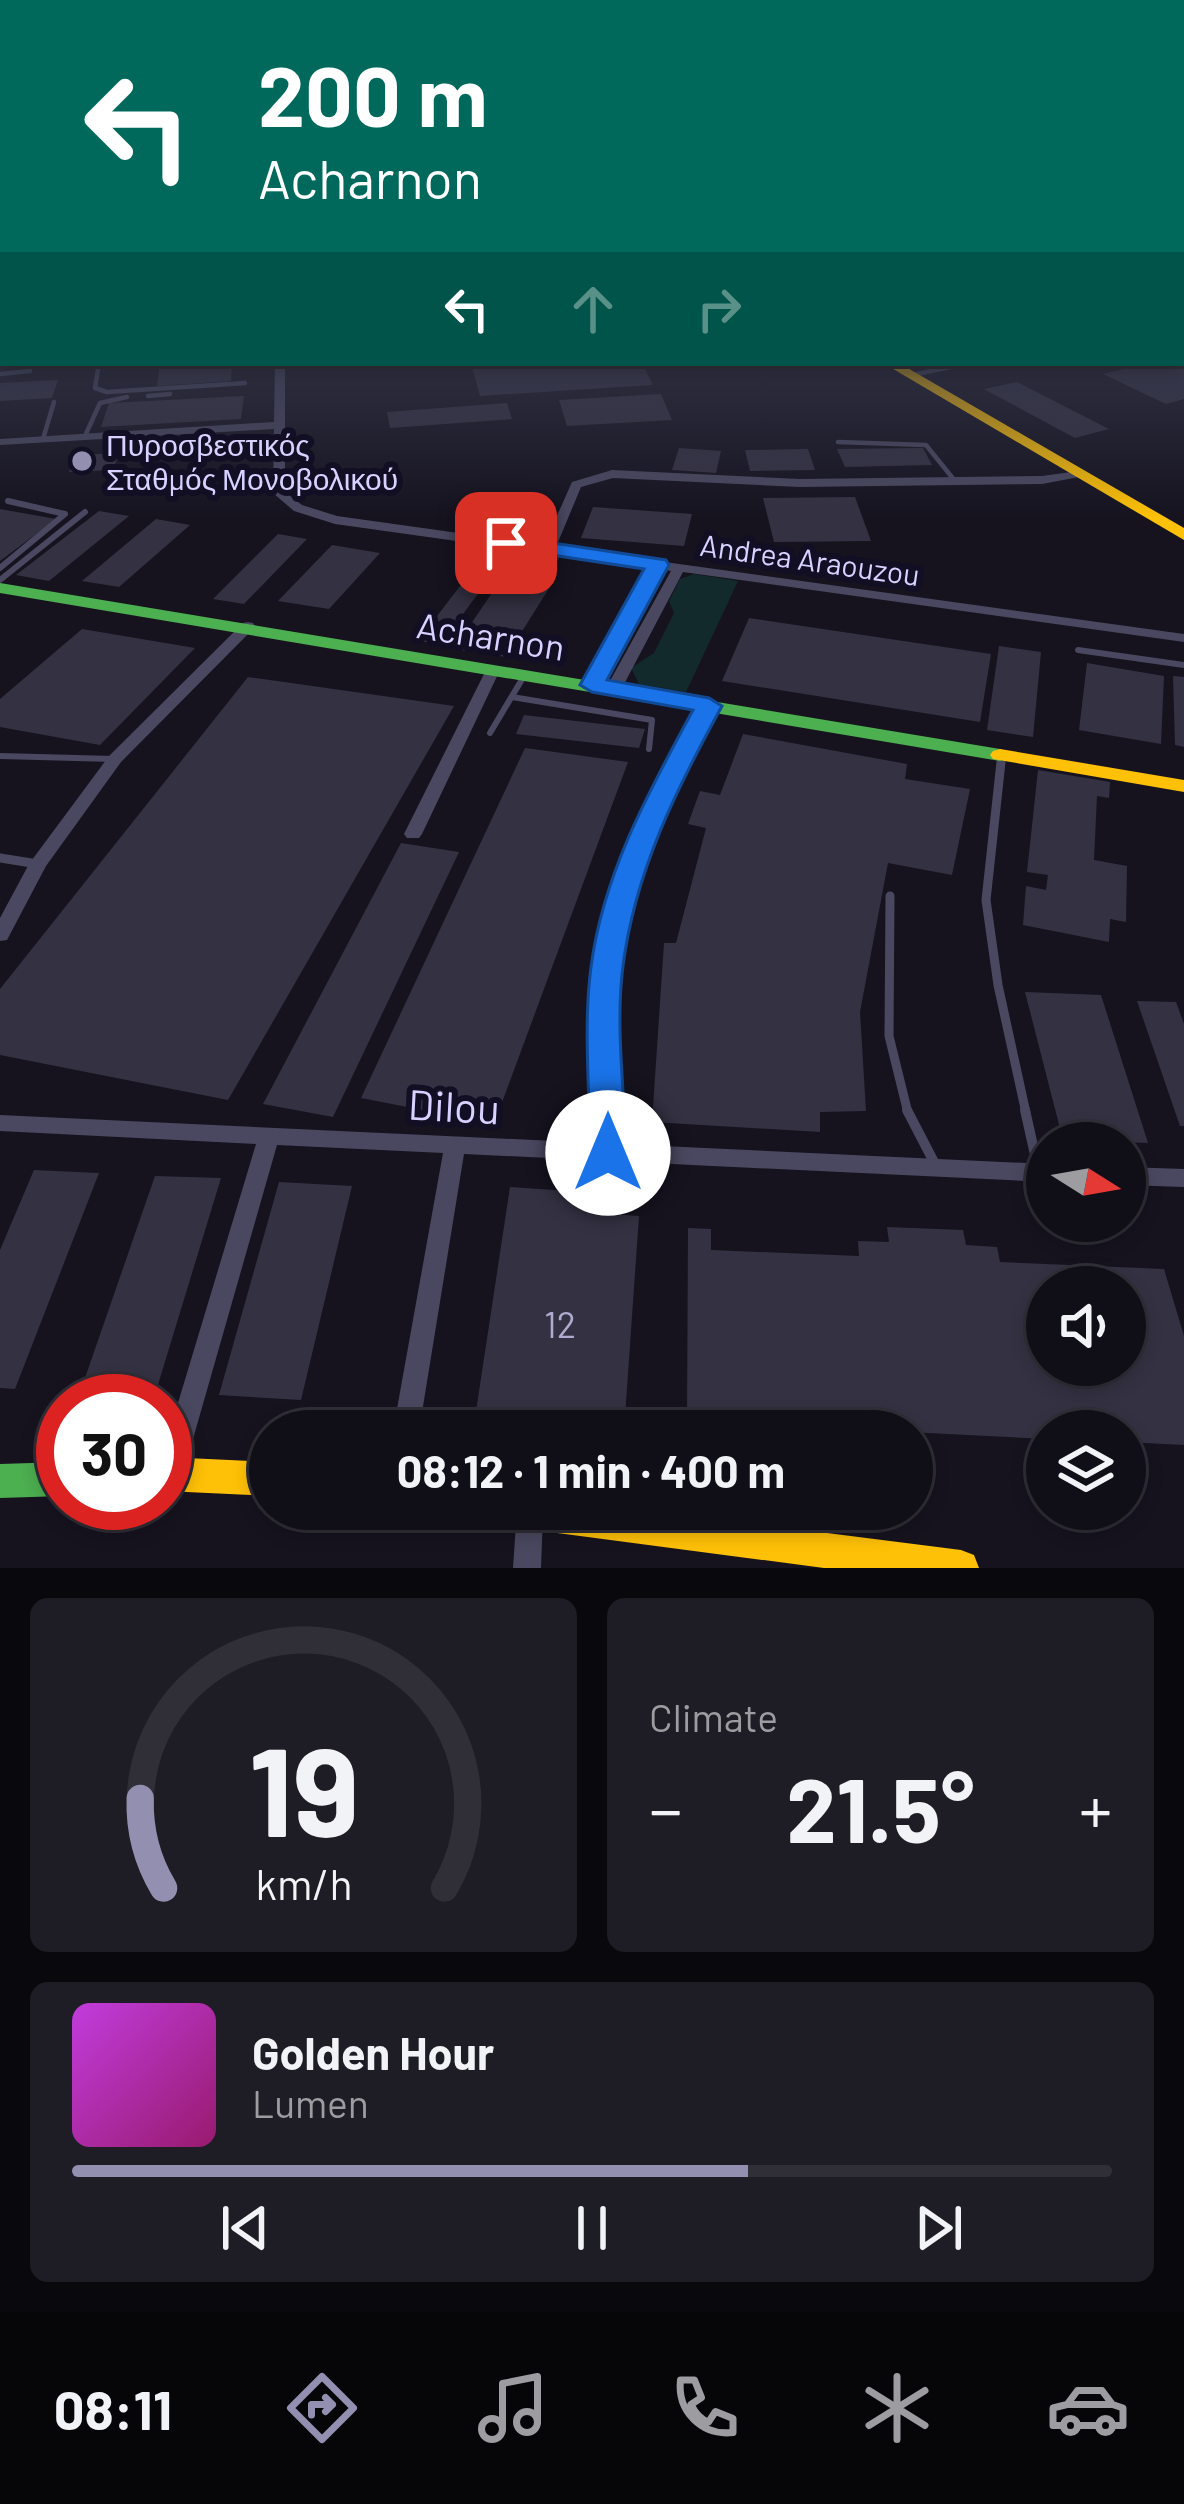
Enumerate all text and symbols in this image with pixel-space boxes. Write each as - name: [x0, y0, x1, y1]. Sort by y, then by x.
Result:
- text: 200 m: [258, 43, 488, 144]
- icon: left: [60, 48, 216, 204]
- text: Acharnon: [258, 145, 482, 210]
- icon: left: [434, 276, 500, 342]
- icon: ahead: [560, 276, 626, 342]
- icon: right: [686, 276, 752, 342]
- place label: Πυροσβεστικός Σταθμός Μονοβολικού: [106, 426, 398, 496]
- marker: Πυροσβεστικός Σταθμός Μονοβολικού: [69, 448, 95, 474]
- pin: [455, 492, 557, 594]
- icon: arrive: [473, 510, 539, 576]
- street label: Andrea Araouzou: [698, 526, 922, 592]
- street label: Acharnon: [414, 602, 568, 668]
- street label: Dilou: [407, 1078, 501, 1132]
- position arrow: [545, 1090, 671, 1216]
- north arrow: [1026, 1122, 1146, 1242]
- map controls: [1026, 1122, 1146, 1530]
- button: sound: [1026, 1266, 1146, 1386]
- house number: 12: [544, 1302, 576, 1345]
- speed limit sign: 30: [36, 1374, 192, 1530]
- button: layers: [1026, 1410, 1146, 1530]
- text: 08:12 · 1 min · 400 m: [397, 1443, 785, 1497]
- text: Climate: [649, 1693, 778, 1740]
- text: 19: [248, 1712, 359, 1862]
- text: 21.5°: [786, 1753, 975, 1861]
- text: −: [649, 1768, 682, 1847]
- text: +: [1079, 1768, 1112, 1847]
- text: km/h: [255, 1857, 352, 1909]
- text: Golden Hour: [252, 2025, 494, 2079]
- text: Lumen: [252, 2079, 369, 2126]
- icon: previous: [212, 2195, 278, 2261]
- icon: pause: [559, 2195, 625, 2261]
- icon: next: [906, 2195, 972, 2261]
- icon: directions: [280, 2366, 364, 2450]
- icon: music: [471, 2366, 555, 2450]
- icon: phone: [663, 2366, 747, 2450]
- icon: climate: [855, 2366, 939, 2450]
- icon: car: [1046, 2366, 1130, 2450]
- text: 08:11: [54, 2376, 172, 2441]

